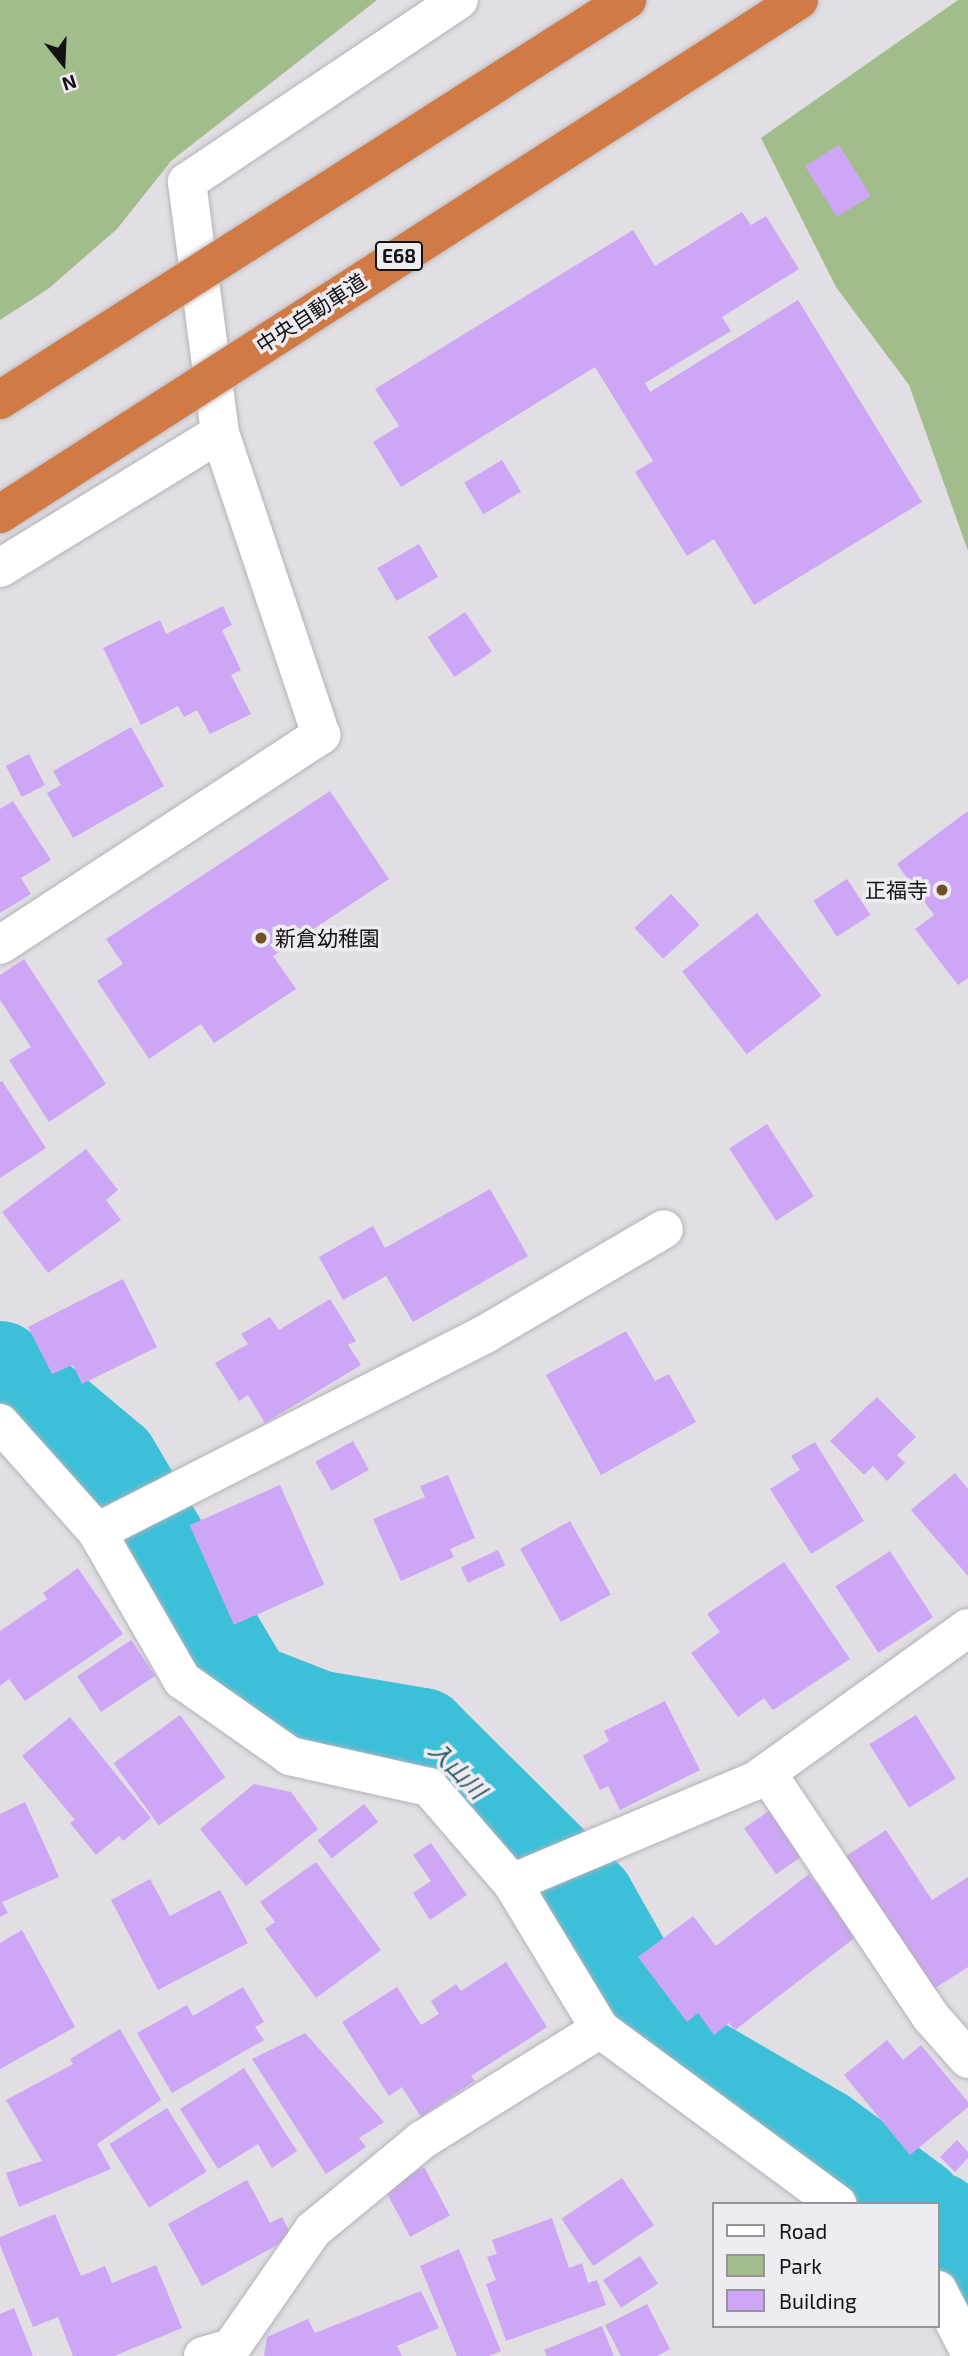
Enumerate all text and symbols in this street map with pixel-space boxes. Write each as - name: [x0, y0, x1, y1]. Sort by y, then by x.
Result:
- north arrow: [28, 28, 98, 98]
- text: N: [60, 70, 80, 97]
- road number: E68: [374, 240, 424, 272]
- street label: 中央自動車道: [251, 268, 371, 358]
- place label: 正福寺: [865, 877, 928, 903]
- marker: 正福寺: [934, 882, 950, 898]
- place label: 新倉幼稚園: [275, 925, 380, 951]
- marker: 新倉幼稚園: [253, 930, 269, 946]
- water label: 入山川: [424, 1736, 492, 1804]
- legend: [712, 2202, 940, 2328]
- text: Road: [779, 2218, 827, 2243]
- text: Park: [779, 2253, 822, 2278]
- text: Building: [779, 2288, 857, 2313]

